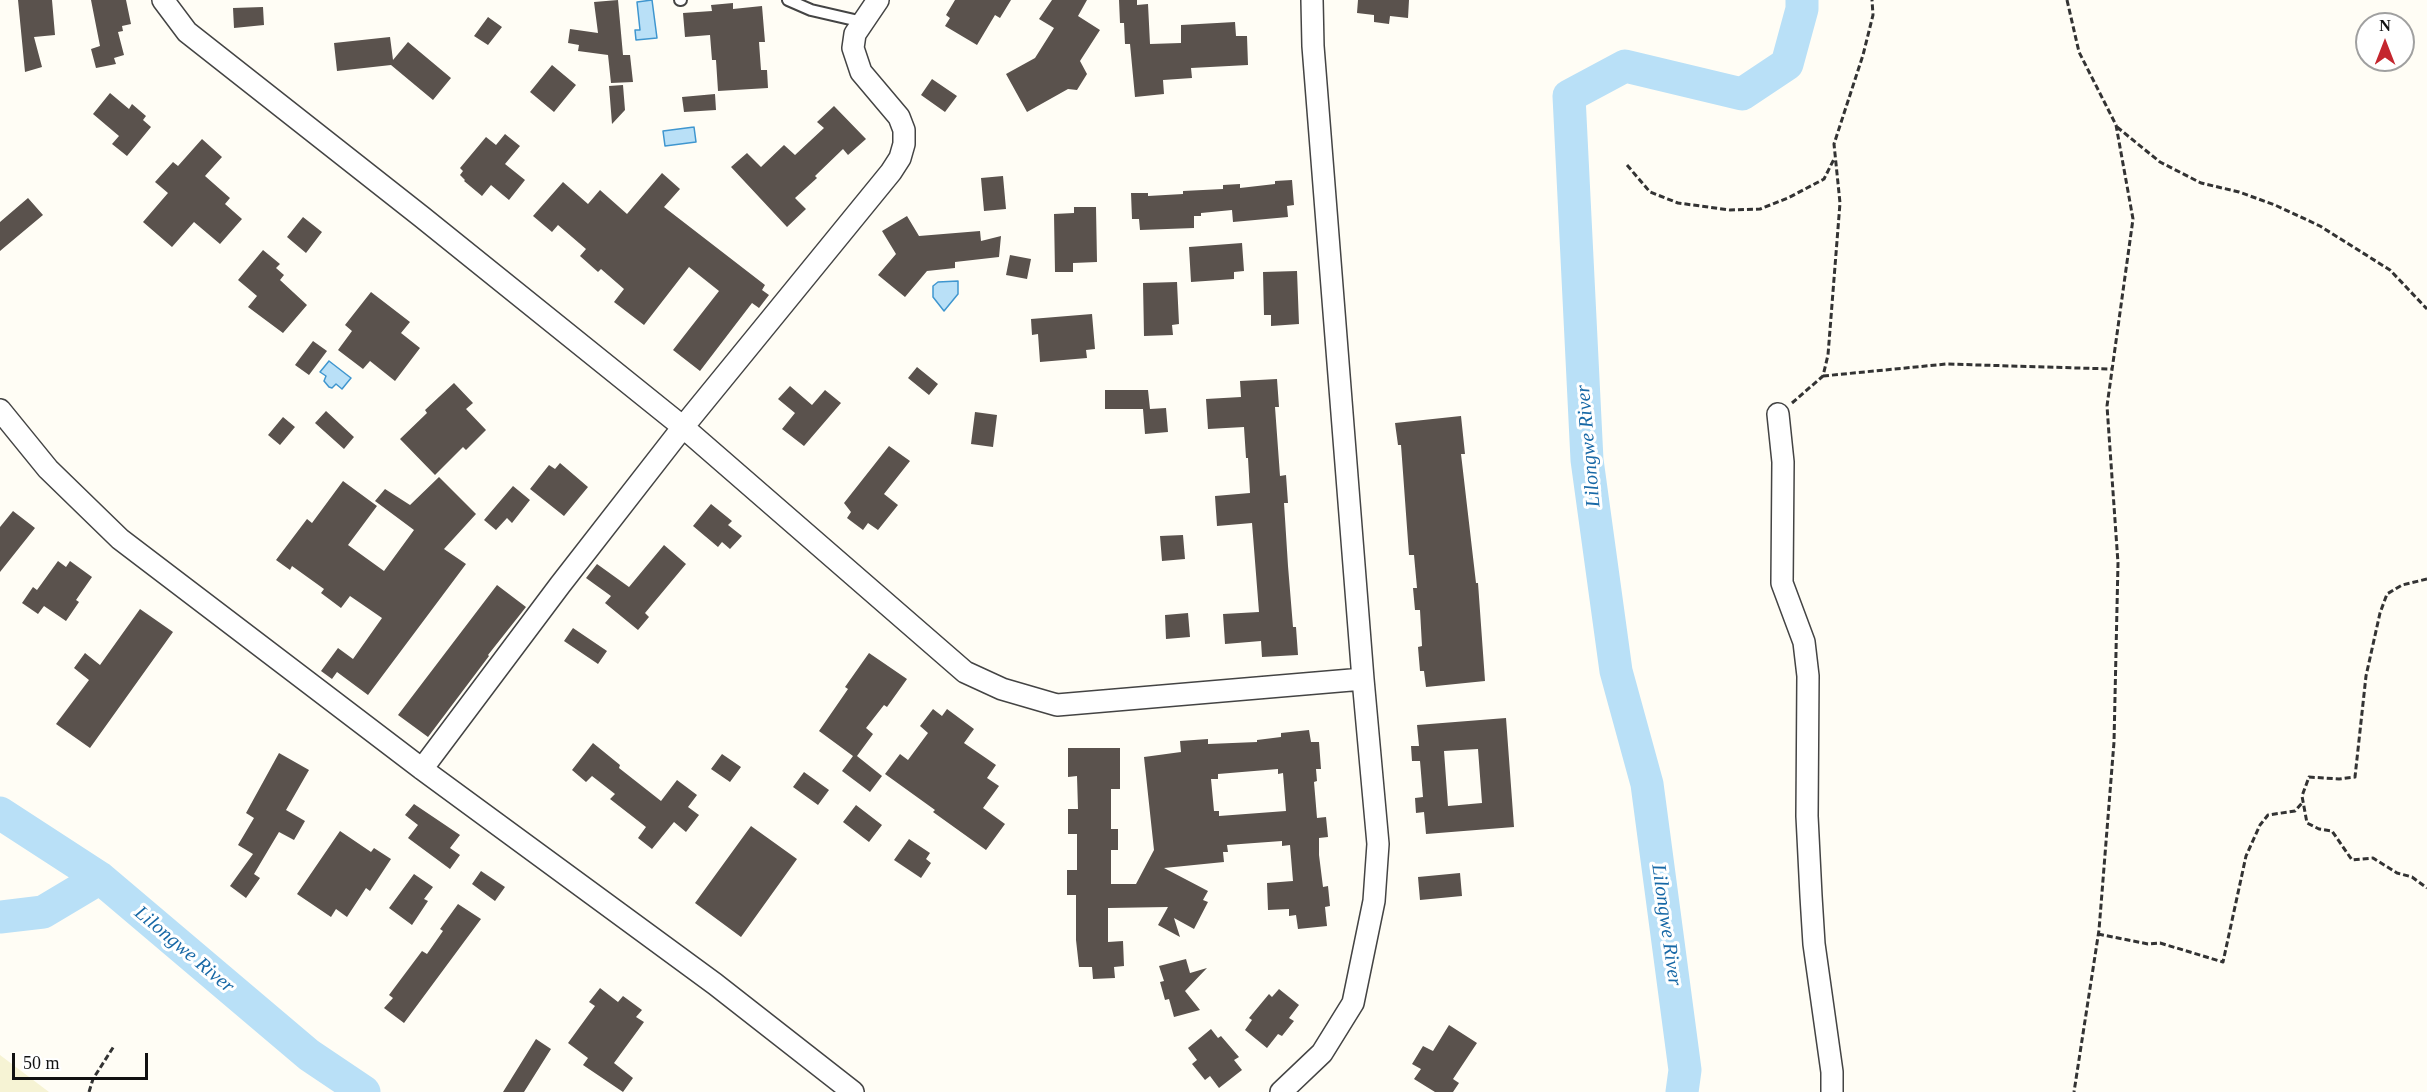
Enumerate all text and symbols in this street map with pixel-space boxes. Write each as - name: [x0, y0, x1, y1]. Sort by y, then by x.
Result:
- north arrow: [2355, 12, 2415, 72]
- text: N: [2379, 17, 2391, 34]
- water label: Lilongwe River: [1572, 384, 1606, 508]
- water label: Lilongwe River: [1646, 863, 1686, 987]
- water label: Lilongwe River: [129, 901, 239, 999]
- scale bar: [15, 1041, 152, 1079]
- text: 50 m: [23, 1053, 60, 1073]

